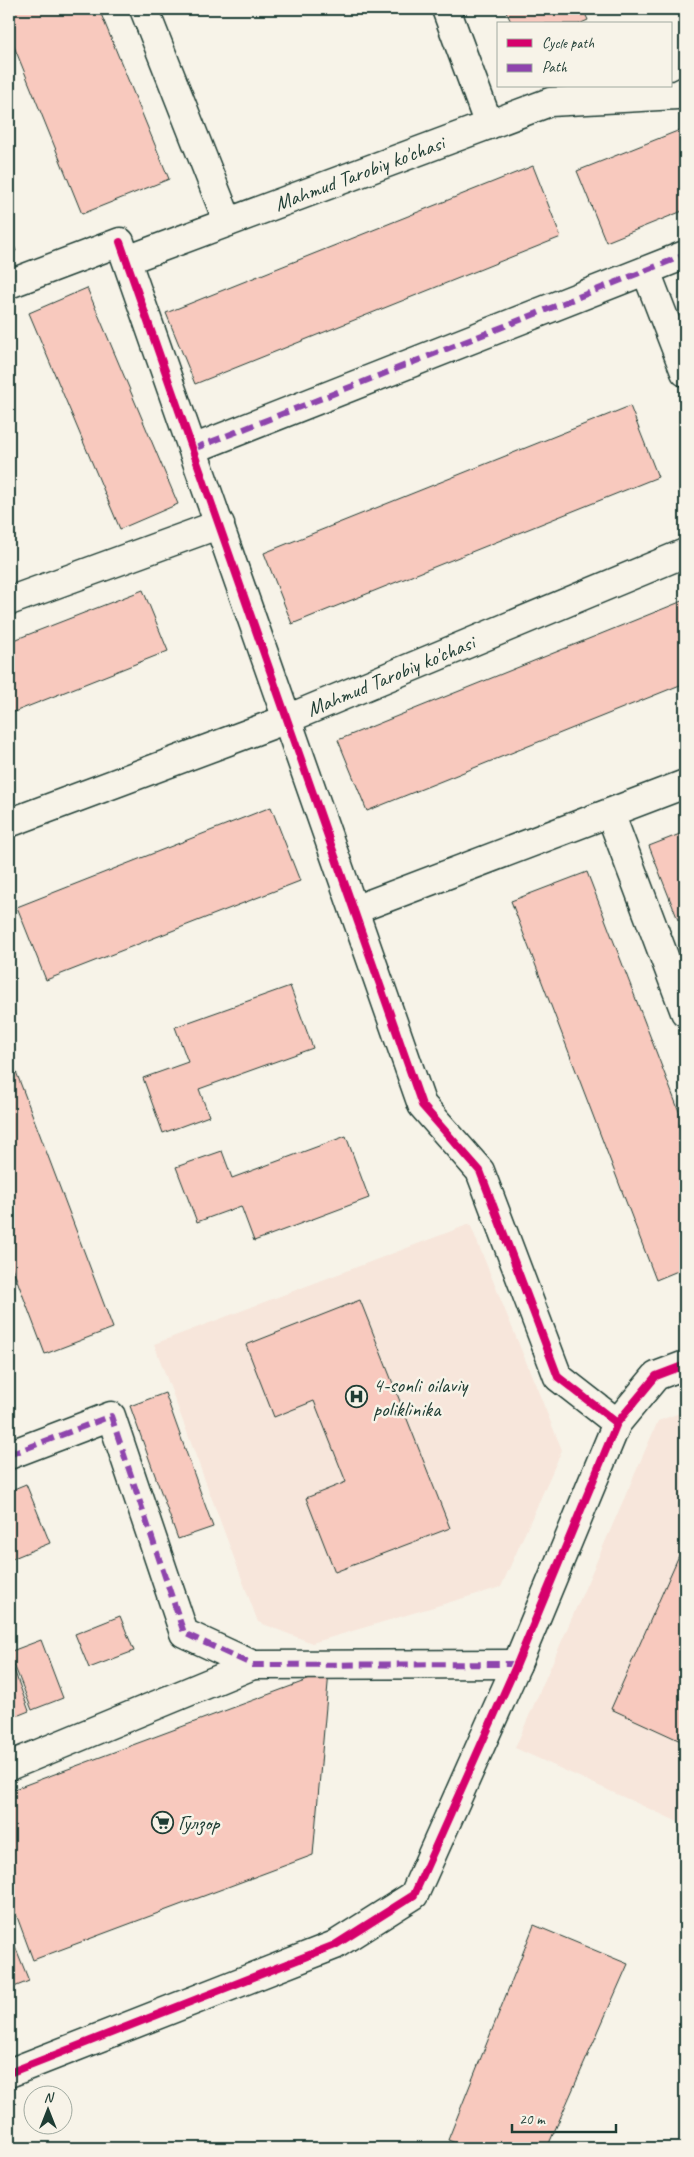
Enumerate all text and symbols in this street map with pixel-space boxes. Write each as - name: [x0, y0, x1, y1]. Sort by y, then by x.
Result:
- legend: [497, 22, 672, 88]
- text: Cycle path: [542, 34, 594, 53]
- text: Path: [542, 58, 568, 77]
- street label: Mahmud Tarobiy ko'chasi: [271, 129, 451, 217]
- street label: Mahmud Tarobiy ko'chasi: [303, 628, 481, 722]
- place label: 4-sonli oilaviy poliklinika: [373, 1372, 469, 1422]
- hospital icon: 4-sonli oilaviy poliklinika: [345, 1385, 369, 1409]
- place label: Гулзор: [178, 1810, 221, 1836]
- supermarket icon: Гулзор: [150, 1811, 174, 1835]
- north arrow: [22, 2084, 72, 2134]
- text: N: [44, 2089, 55, 2106]
- scale bar: [512, 2102, 615, 2134]
- text: 20 m: [519, 2110, 546, 2129]

